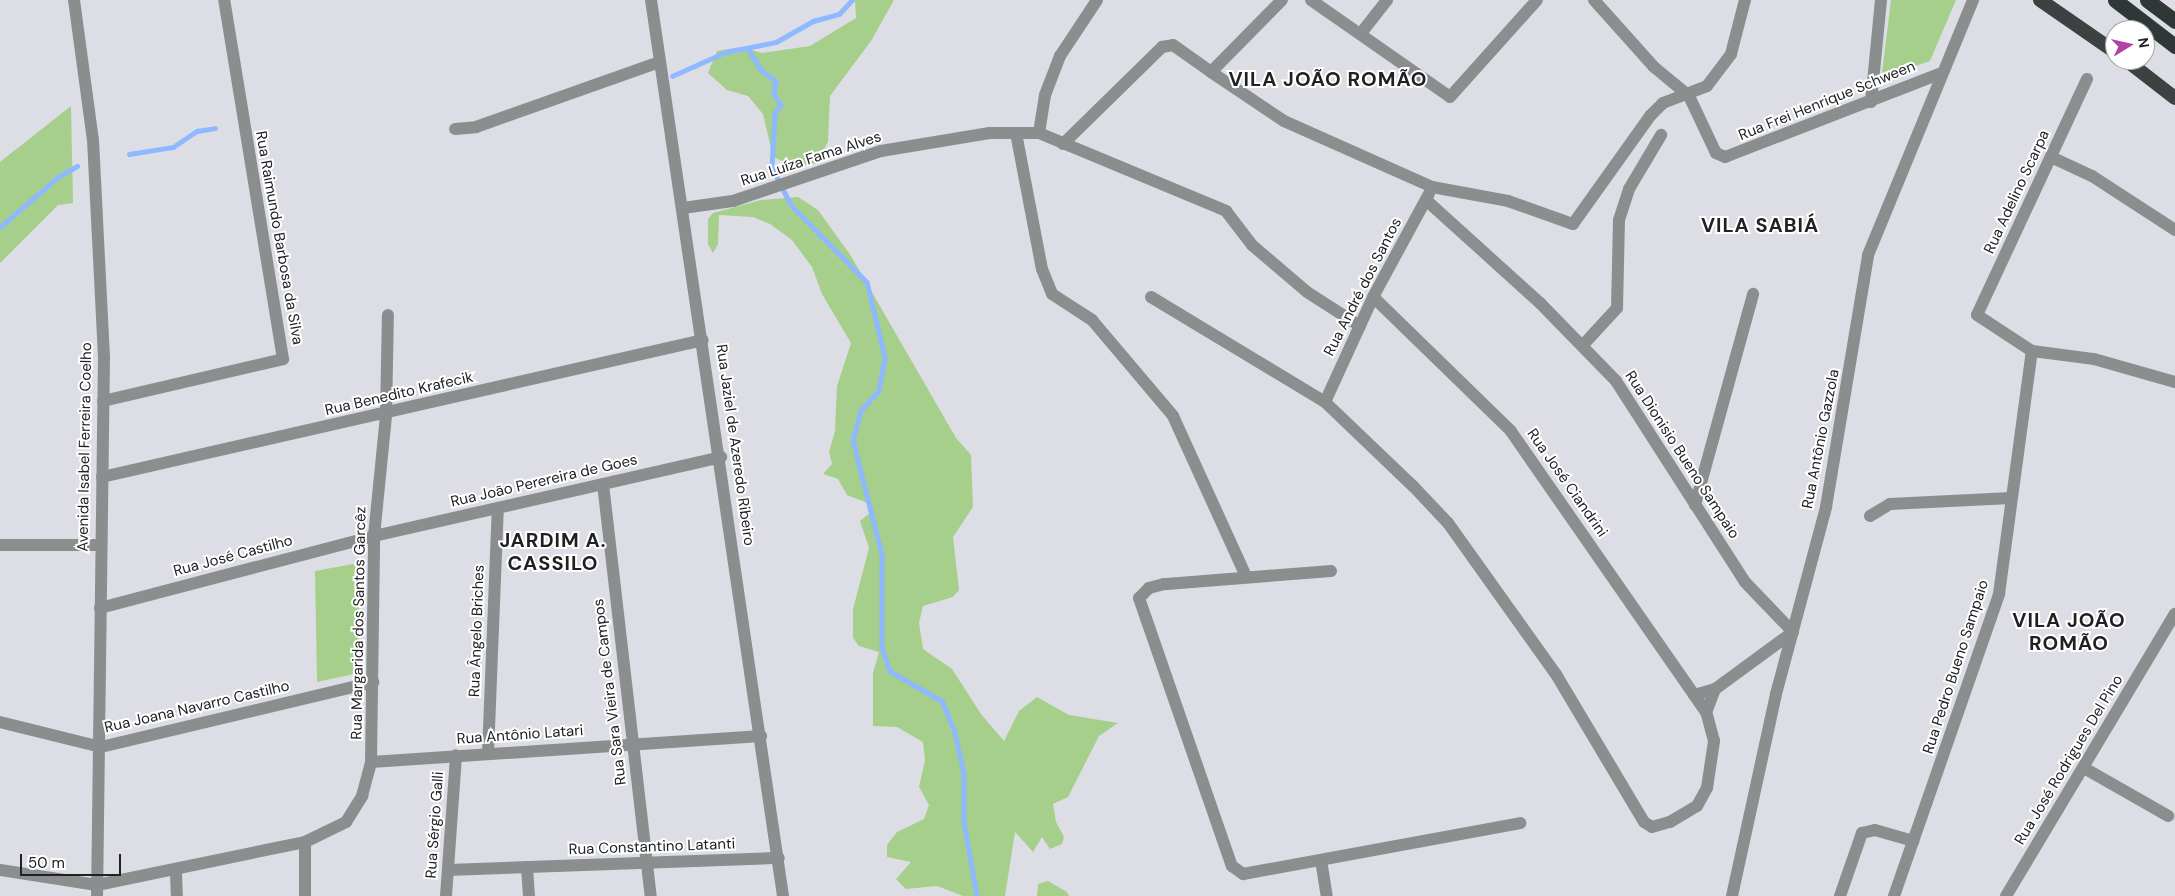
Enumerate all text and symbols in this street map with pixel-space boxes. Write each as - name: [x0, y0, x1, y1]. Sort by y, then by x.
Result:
- north arrow: [2105, 20, 2155, 70]
- text: N: [2134, 36, 2154, 49]
- street label: Rua Frei Henrique Schween: [1736, 57, 1918, 145]
- district label: VILA JOÃO ROMÃO: [1227, 67, 1429, 91]
- street label: Rua Adelino Scarpa: [1981, 127, 2053, 257]
- street label: Rua Luíza Fama Alves: [739, 128, 883, 190]
- street label: Rua Raimundo Barbosa da Silva: [251, 130, 307, 346]
- district label: VILA SABIÁ: [1700, 213, 1820, 237]
- street label: Rua André dos Santos: [1320, 215, 1406, 359]
- street label: Avenida Isabel Ferreira Coelho: [74, 342, 96, 552]
- street label: Rua Jaziel de Azeredo Ribeiro: [712, 343, 758, 547]
- street label: Rua Benedito Krafecik: [323, 368, 475, 420]
- street label: Rua Dionisio Bueno Sampaio: [1621, 368, 1743, 542]
- street label: Rua Antônio Gazzola: [1799, 368, 1843, 510]
- street label: Rua José Ciandrini: [1523, 425, 1611, 541]
- street label: Rua João Perereira de Goes: [449, 451, 639, 511]
- street label: Rua Margarida dos Santos Garcêz: [348, 506, 370, 740]
- district label: JARDIM A. CASSILO: [498, 529, 608, 576]
- street label: Rua José Castilho: [171, 531, 295, 581]
- street label: Rua Ângelo Briches: [466, 564, 488, 698]
- street label: Rua Pedro Bueno Sampaio: [1919, 578, 1993, 756]
- street label: Rua Sara Vieira de Campos: [590, 598, 630, 786]
- district label: VILA JOÃO ROMÃO: [2011, 608, 2127, 655]
- street label: Rua José Rodrigues Del Pino: [2011, 672, 2127, 848]
- street label: Rua Joana Navarro Castilho: [103, 677, 291, 737]
- street label: Rua Antônio Latari: [456, 722, 584, 748]
- street label: Rua Sérgio Galli: [422, 771, 448, 879]
- street label: Rua Constantino Latanti: [568, 835, 736, 859]
- scale bar: [22, 844, 124, 876]
- text: 50 m: [28, 853, 65, 873]

